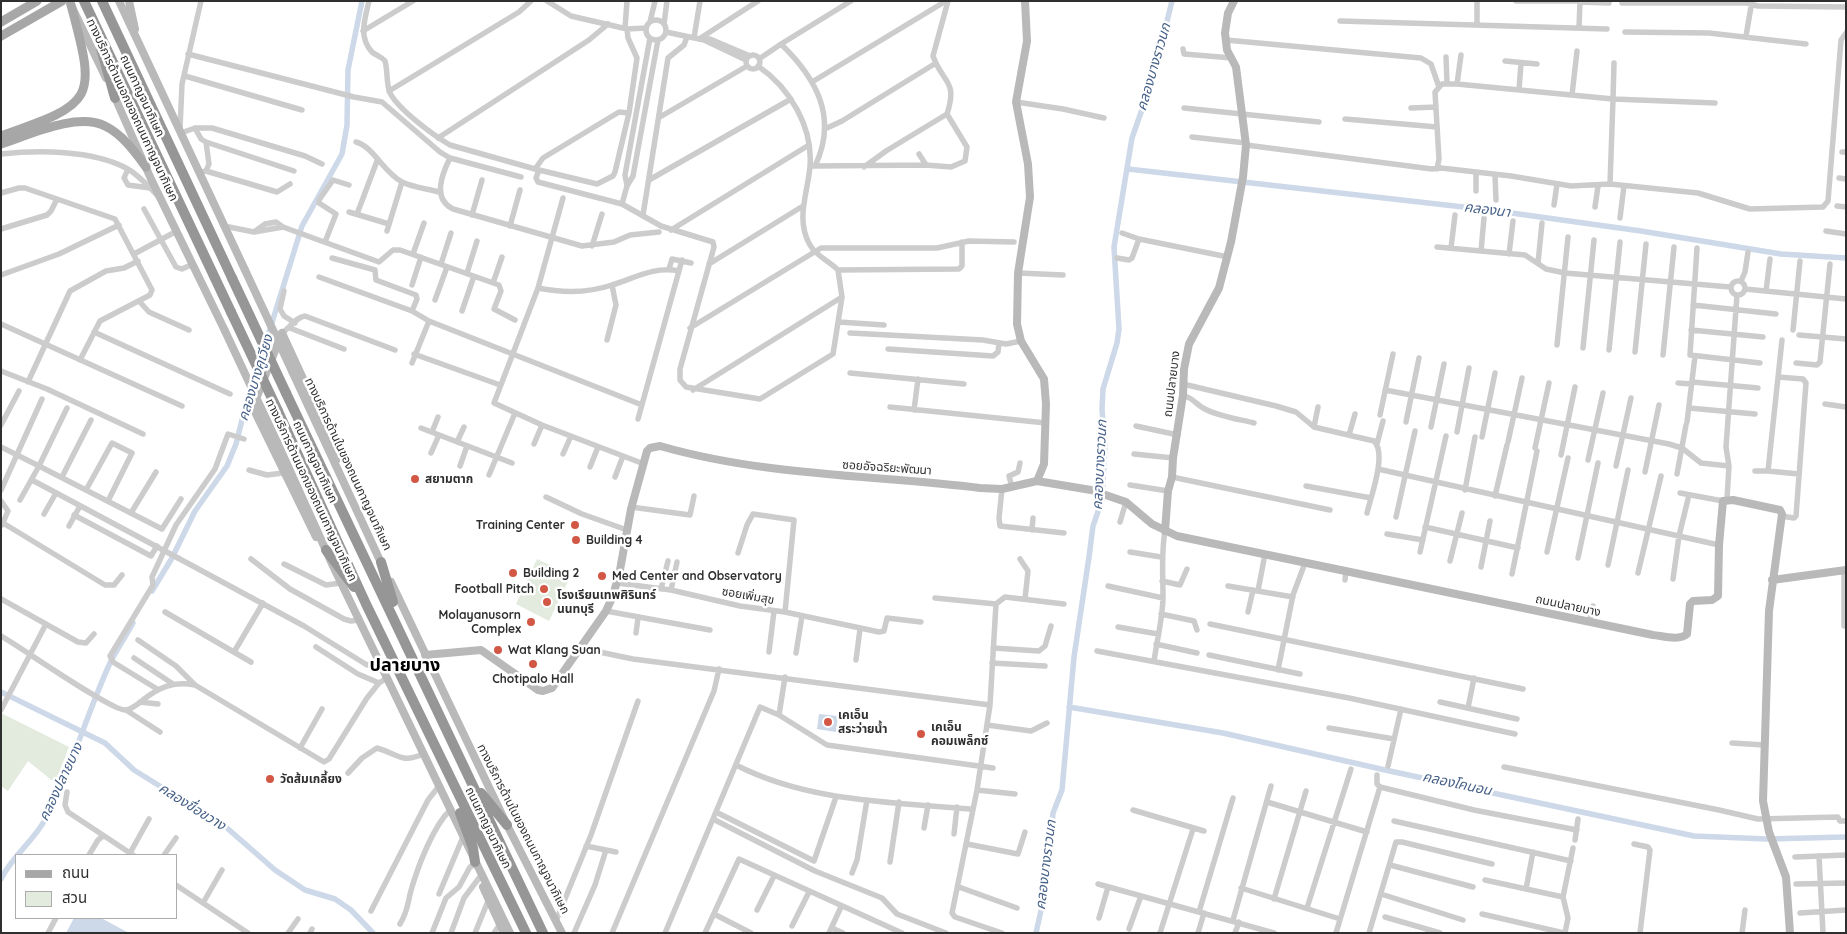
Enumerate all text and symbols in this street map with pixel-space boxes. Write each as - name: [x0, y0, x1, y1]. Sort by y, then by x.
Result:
- street label: ทางบริการด้านนอกของถนนกาญจนาภิเษก: [83, 16, 181, 204]
- water label: คลองบางราวนก: [1133, 21, 1175, 113]
- street label: ถนนกาญจนาภิเษก: [117, 53, 167, 139]
- water label: คลองนา: [1463, 199, 1511, 221]
- water label: คลองบางคูเวียง: [235, 333, 277, 423]
- street label: ถนนปลายบาง: [1161, 350, 1183, 418]
- street label: ทางบริการด้านในของถนนกาญจนาภิเษก: [302, 375, 394, 553]
- street label: ทางบริการด้านนอกของถนนกาญจนาภิเษก: [262, 396, 360, 584]
- street label: ถนนกาญจนาภิเษก: [290, 419, 340, 505]
- water label: คลองบางราวนก: [1089, 420, 1111, 510]
- street label: ซอยอัจฉริยะพัฒนา: [842, 458, 932, 478]
- place label: สยามตาก: [425, 472, 473, 486]
- marker: สยามตาก: [409, 473, 421, 485]
- place label: Training Center: [476, 518, 565, 532]
- marker: Training Center: [569, 519, 581, 531]
- place label: Building 4: [586, 533, 642, 547]
- marker: Building 4: [570, 534, 582, 546]
- place label: Building 2: [523, 566, 579, 580]
- marker: Building 2: [507, 567, 519, 579]
- place label: Med Center and Observatory: [612, 569, 782, 583]
- marker: Med Center and Observatory: [596, 570, 608, 582]
- place label: Football Pitch: [454, 582, 534, 596]
- marker: Football Pitch: [538, 583, 550, 595]
- street label: ซอยเพิ่มสุข: [721, 584, 775, 608]
- place label: โรงเรียนเทพศิรินทร์ นนทบุรี: [557, 588, 656, 616]
- street label: ถนนปลายบาง: [1534, 592, 1602, 620]
- marker: โรงเรียนเทพศิรินทร์ นนทบุรี: [541, 596, 553, 608]
- place label: Molayanusorn Complex: [439, 608, 521, 636]
- marker: Molayanusorn Complex: [525, 616, 537, 628]
- place label: Wat Klang Suan: [508, 643, 601, 657]
- marker: Wat Klang Suan: [492, 644, 504, 656]
- district label: ปลายบาง: [370, 655, 440, 677]
- marker: Chotipalo Hall: [527, 658, 539, 670]
- place label: Chotipalo Hall: [492, 672, 574, 686]
- place label: เคเอ็น สระว่ายน้ำ: [838, 708, 888, 736]
- marker: เคเอ็น สระว่ายน้ำ: [822, 716, 834, 728]
- place label: เคเอ็น คอมเพล็กซ์: [931, 720, 988, 748]
- marker: เคเอ็น คอมเพล็กซ์: [915, 728, 927, 740]
- water label: คลองปลายบาง: [36, 740, 86, 824]
- street label: ทางบริการด้านในของถนนกาญจนาภิเษก: [474, 742, 572, 916]
- water label: คลองโคนอน: [1421, 768, 1493, 800]
- place label: วัดส้มเกลี้ยง: [280, 772, 342, 786]
- marker: วัดส้มเกลี้ยง: [264, 773, 276, 785]
- water label: คลองขื่อขวาง: [155, 780, 229, 834]
- street label: ถนนกาญจนาภิเษก: [462, 785, 514, 871]
- water label: คลองบางราวนก: [1032, 819, 1060, 911]
- legend: [15, 854, 178, 919]
- text: ถนน: [62, 863, 89, 882]
- text: สวน: [62, 888, 87, 907]

